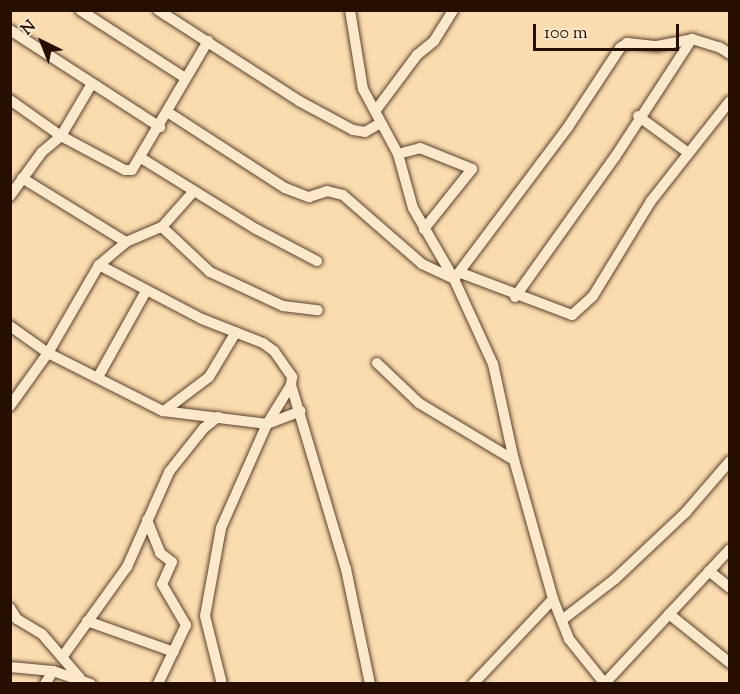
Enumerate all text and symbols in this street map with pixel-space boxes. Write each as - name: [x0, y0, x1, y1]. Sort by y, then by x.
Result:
- north arrow: [12, 12, 72, 72]
- scale bar: [536, 12, 682, 50]
- text: N: [17, 16, 42, 41]
- text: 100 m: [544, 21, 588, 47]

